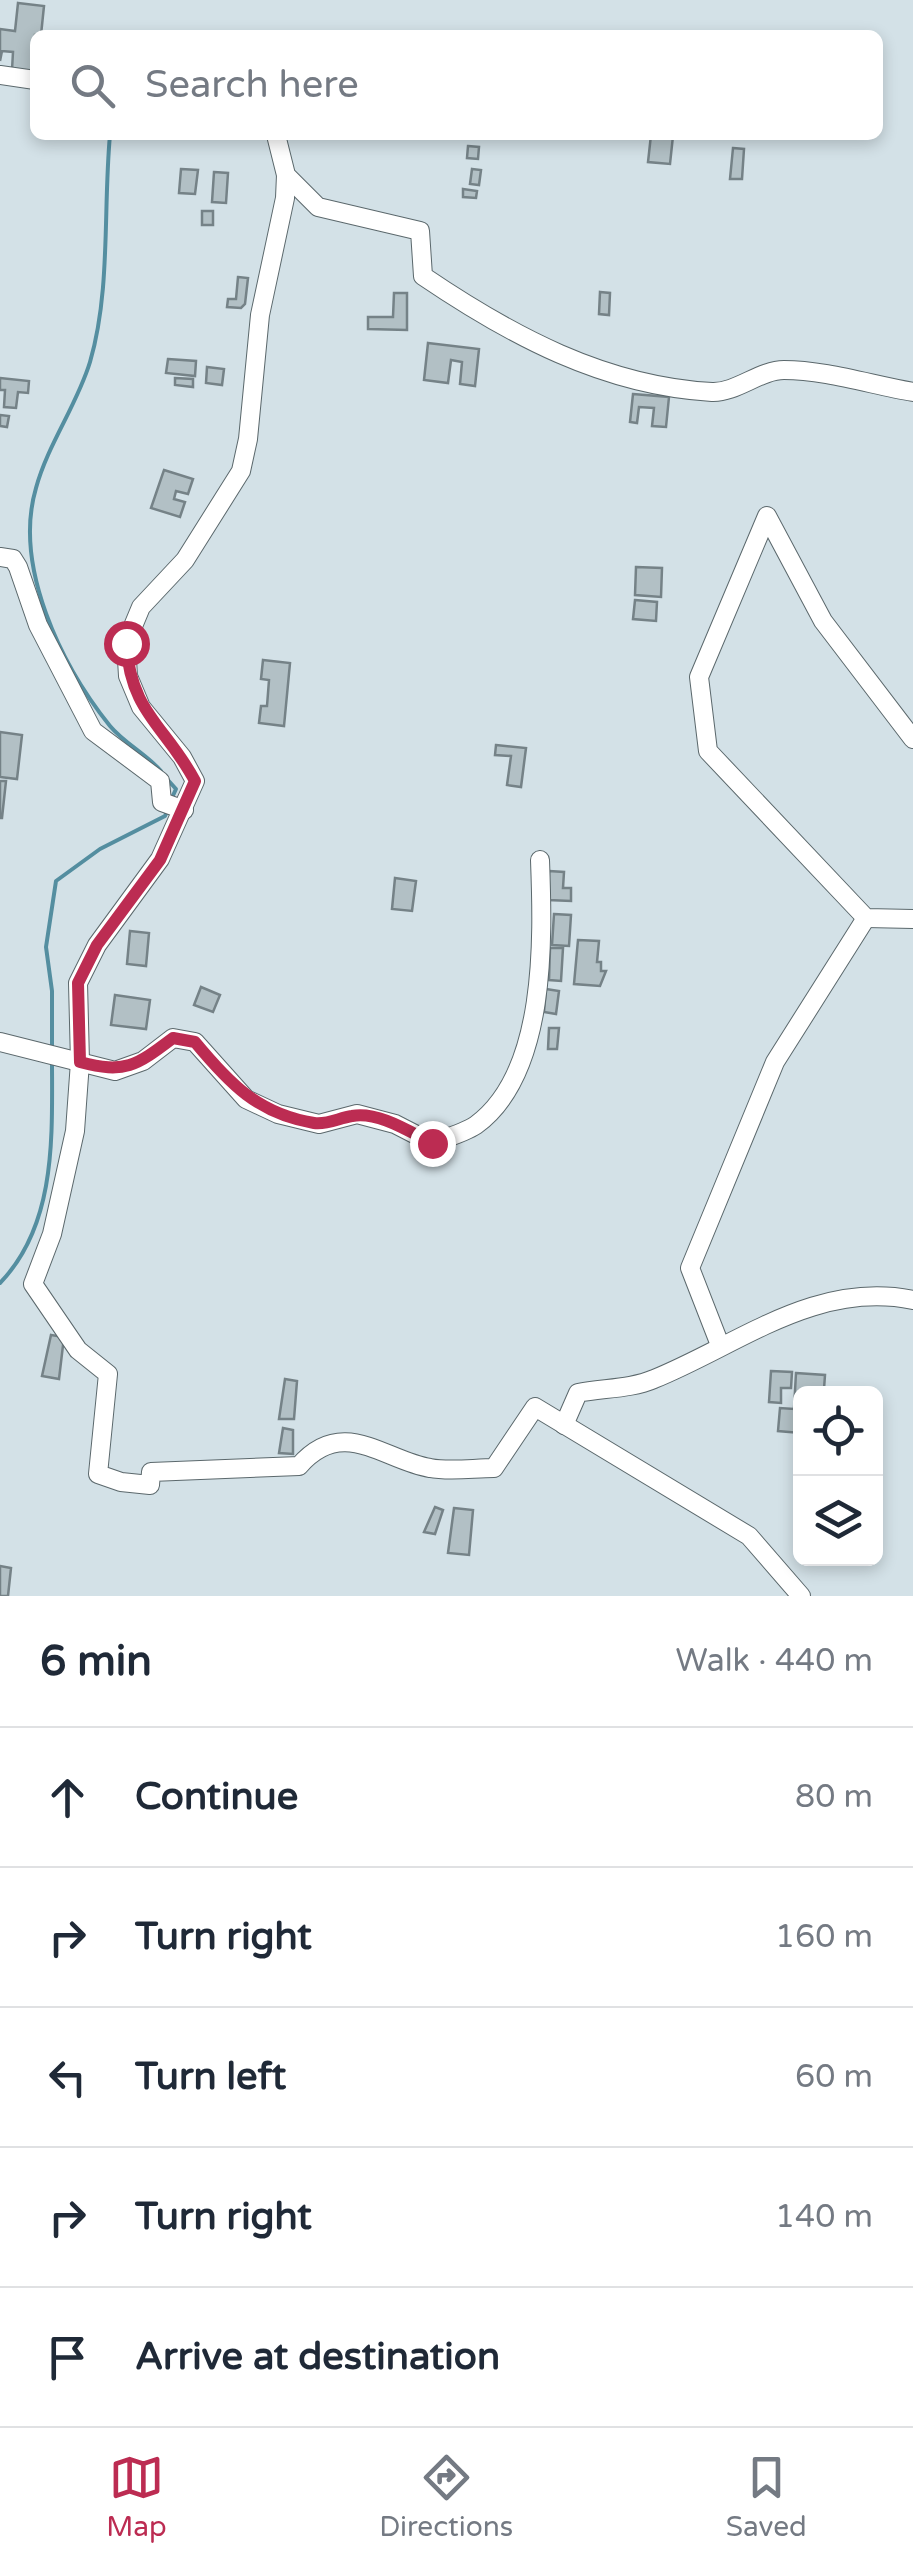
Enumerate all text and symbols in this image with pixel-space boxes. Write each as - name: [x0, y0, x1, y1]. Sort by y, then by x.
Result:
- search box: [30, 30, 883, 140]
- icon: search: [65, 58, 120, 113]
- text: Search here: [145, 62, 359, 108]
- route start: [104, 621, 150, 667]
- route end: [410, 1121, 456, 1167]
- map controls: [793, 1386, 883, 1566]
- button: locate: [793, 1386, 883, 1476]
- button: layers: [793, 1476, 883, 1566]
- text: 6 min: [40, 1636, 152, 1687]
- text: Walk · 440 m: [676, 1642, 873, 1680]
- icon: ahead: [40, 1770, 95, 1825]
- text: Continue: [135, 1774, 298, 1820]
- text: 80 m: [795, 1778, 873, 1816]
- icon: right: [40, 1910, 95, 1965]
- text: Turn right: [135, 1914, 312, 1960]
- text: 160 m: [775, 1918, 873, 1956]
- icon: left: [40, 2050, 95, 2105]
- text: Turn left: [135, 2054, 286, 2100]
- text: 60 m: [795, 2058, 873, 2096]
- icon: right: [40, 2190, 95, 2245]
- text: Turn right: [135, 2194, 312, 2240]
- text: 140 m: [775, 2198, 873, 2236]
- icon: arrive: [40, 2330, 95, 2385]
- text: Arrive at destination: [135, 2334, 500, 2380]
- tab: Map: [106, 2450, 167, 2544]
- tab: Directions: [379, 2450, 513, 2544]
- tab: Saved: [726, 2450, 807, 2544]

